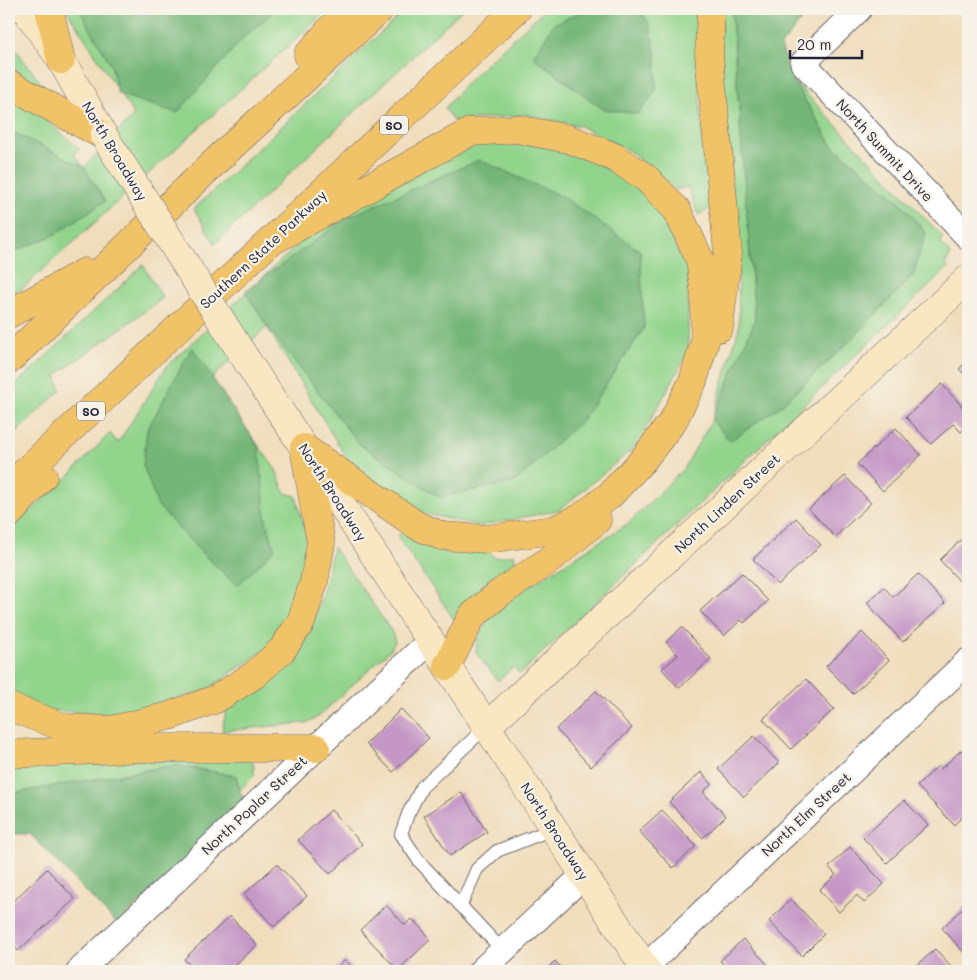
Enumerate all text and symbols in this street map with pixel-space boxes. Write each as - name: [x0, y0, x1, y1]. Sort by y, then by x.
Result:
- scale bar: [790, 28, 862, 60]
- text: 20 m: [797, 34, 831, 54]
- street label: North Summit Drive: [832, 95, 938, 205]
- street label: North Broadway: [78, 98, 152, 204]
- road number: SO: [380, 116, 408, 134]
- street label: Southern State Parkway: [196, 185, 330, 313]
- road number: SO: [77, 402, 105, 421]
- street label: North Broadway: [294, 440, 372, 544]
- street label: North Linden Street: [670, 449, 784, 557]
- street label: North Poplar Street: [197, 751, 311, 859]
- street label: North Elm Street: [757, 768, 855, 860]
- street label: North Broadway: [516, 779, 594, 883]

